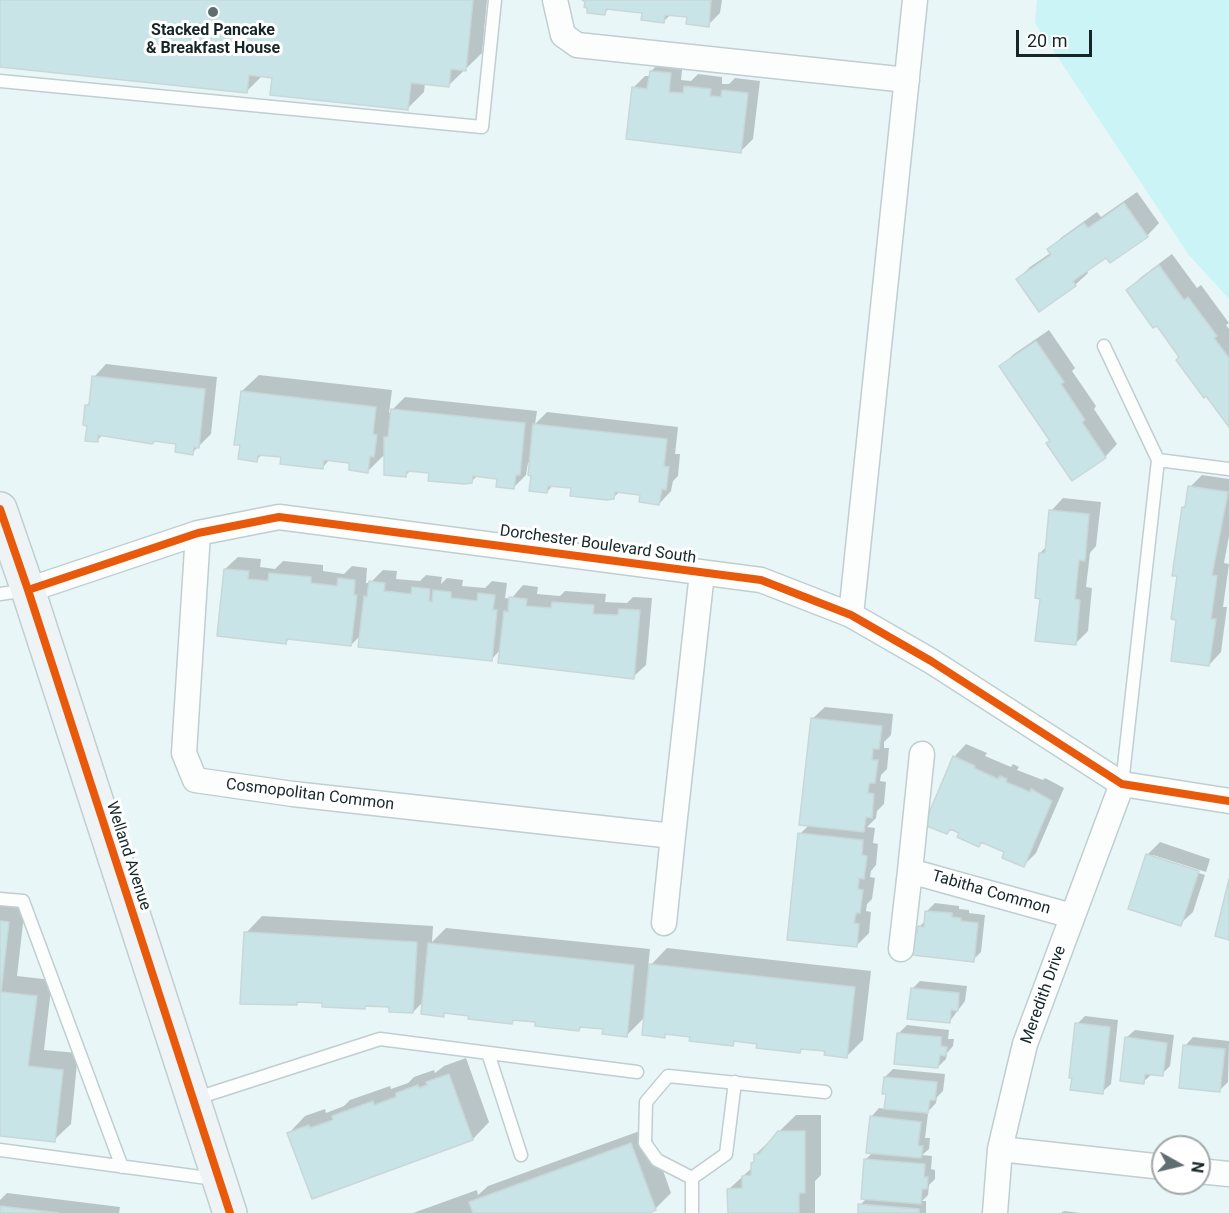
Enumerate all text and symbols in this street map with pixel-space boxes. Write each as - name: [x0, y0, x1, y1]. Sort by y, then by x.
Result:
- marker: Stacked Pancake & Breakfast House: [206, 5, 220, 19]
- scale bar: [1019, 18, 1096, 56]
- place label: Stacked Pancake & Breakfast House: [146, 21, 280, 59]
- text: 20 m: [1027, 30, 1067, 51]
- street label: Dorchester Boulevard South: [499, 522, 697, 568]
- street label: Cosmopolitan Common: [225, 775, 395, 815]
- street label: Welland Avenue: [101, 799, 155, 913]
- street label: Tabitha Common: [929, 867, 1053, 919]
- street label: Meredith Drive: [1017, 943, 1071, 1047]
- north arrow: [1151, 1135, 1211, 1195]
- text: N: [1187, 1160, 1208, 1174]

